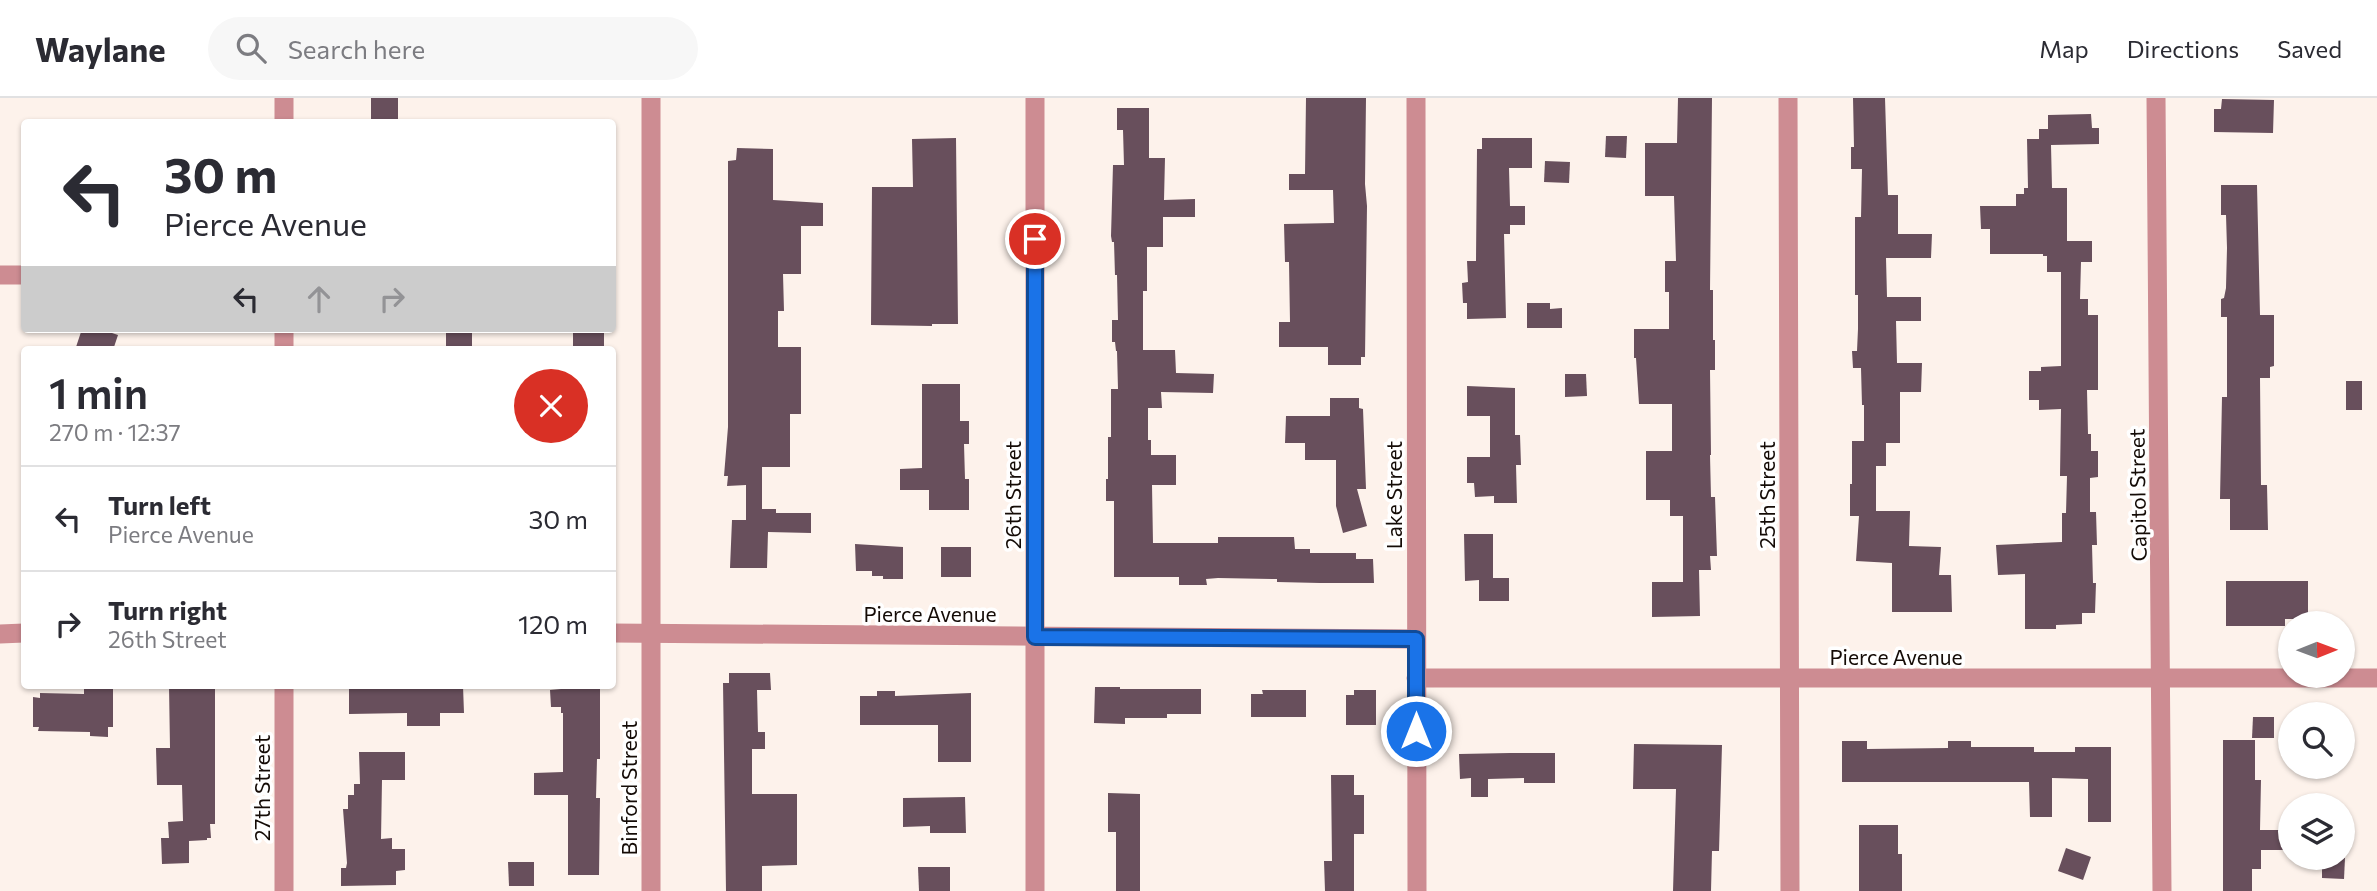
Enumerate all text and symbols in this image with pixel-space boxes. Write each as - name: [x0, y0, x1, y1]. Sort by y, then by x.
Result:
- search box: [208, 17, 698, 80]
- text: Waylane: [35, 28, 166, 69]
- icon: search: [232, 29, 270, 67]
- text: Search here: [288, 33, 425, 64]
- text: Map: [2039, 34, 2089, 63]
- text: Directions: [2127, 34, 2239, 63]
- text: Saved: [2277, 34, 2342, 63]
- text: 30 m: [164, 143, 277, 203]
- icon: left: [49, 147, 140, 238]
- text: Pierce Avenue: [164, 203, 367, 243]
- pin: [1005, 209, 1065, 269]
- icon: arrive: [1016, 220, 1054, 258]
- icon: left: [227, 280, 265, 318]
- icon: ahead: [300, 280, 338, 318]
- icon: right: [373, 280, 411, 318]
- text: 1 min: [49, 366, 148, 418]
- button: close: [514, 369, 588, 443]
- text: 270 m · 12:37: [49, 418, 181, 446]
- street label: Capitol Street: [2123, 428, 2151, 562]
- street label: 26th Street: [1000, 441, 1025, 549]
- street label: Lake Street: [1381, 441, 1406, 549]
- street label: 25th Street: [1754, 441, 1779, 549]
- text: Turn left: [108, 489, 211, 520]
- icon: left: [49, 500, 87, 538]
- text: 30 m: [529, 503, 588, 534]
- text: Pierce Avenue: [108, 520, 254, 548]
- text: Turn right: [108, 594, 227, 625]
- street label: Pierce Avenue: [863, 601, 997, 626]
- icon: right: [49, 605, 87, 643]
- text: 120 m: [518, 608, 588, 639]
- north arrow: [2278, 611, 2356, 688]
- map controls: [2278, 611, 2355, 870]
- text: 26th Street: [108, 625, 227, 653]
- street label: Pierce Avenue: [1829, 644, 1963, 669]
- position arrow: [1379, 694, 1453, 768]
- button: search: [2278, 702, 2355, 779]
- street label: Binford Street: [616, 721, 641, 855]
- street label: 27th Street: [249, 735, 274, 841]
- button: layers: [2278, 793, 2355, 870]

